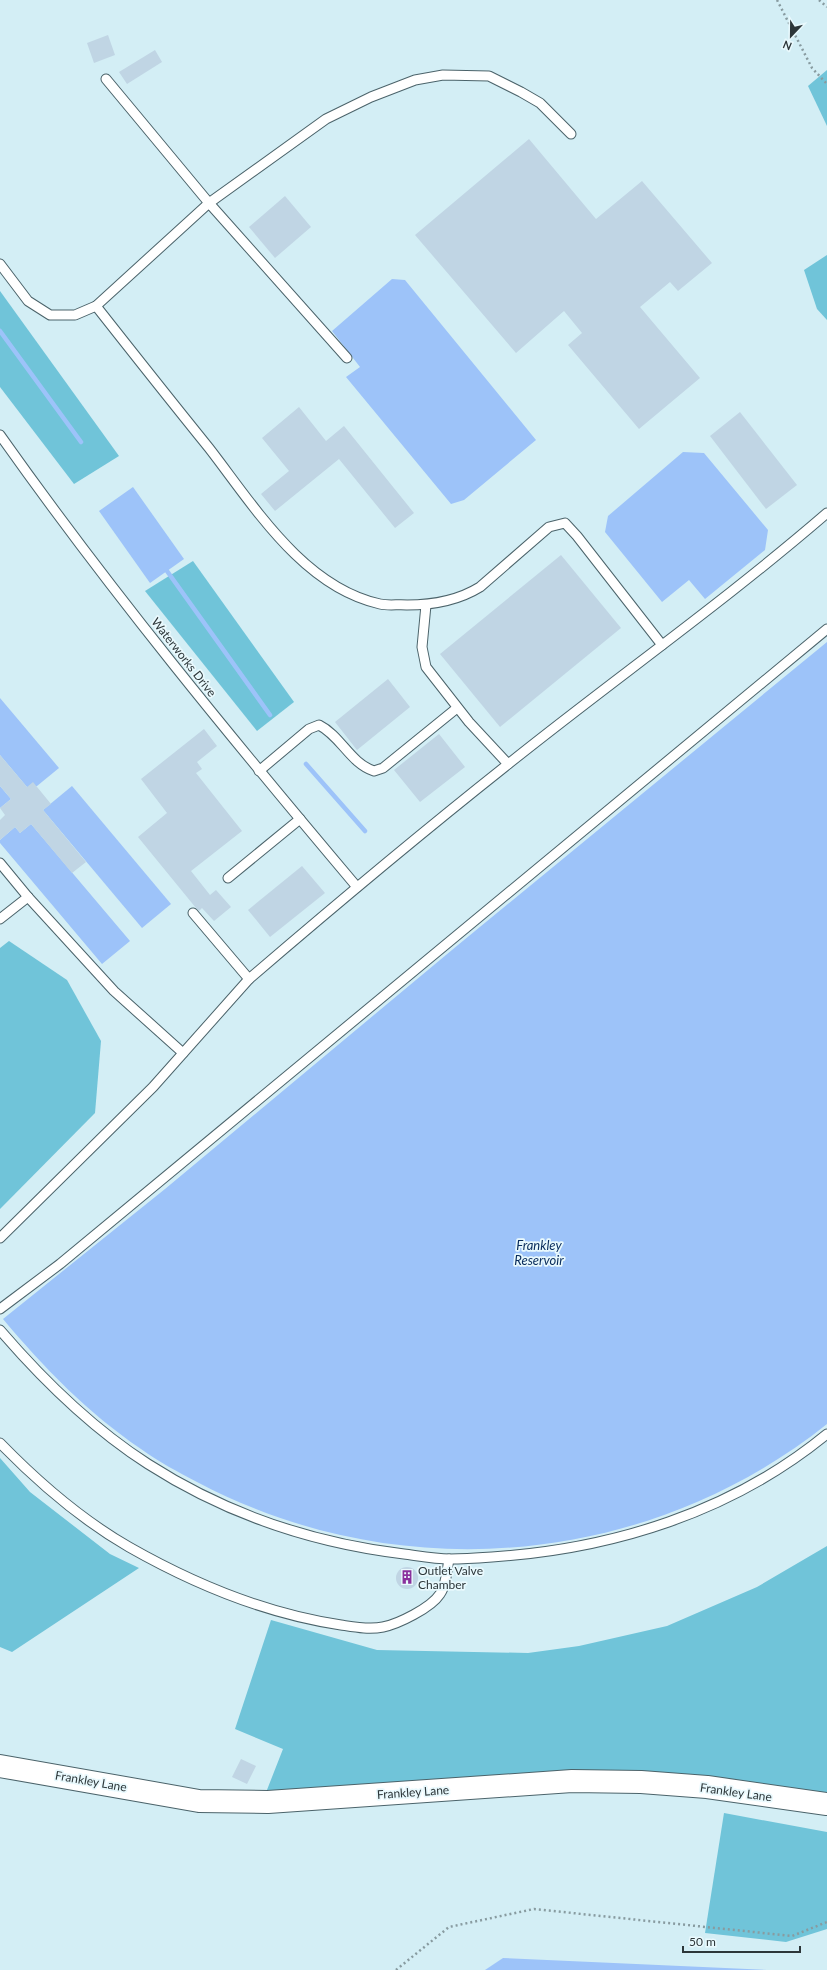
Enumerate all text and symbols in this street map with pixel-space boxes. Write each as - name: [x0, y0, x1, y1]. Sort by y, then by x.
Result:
- north arrow: [771, 16, 811, 56]
- text: N: [781, 38, 793, 53]
- street label: Waterworks Drive: [149, 615, 219, 699]
- water label: Frankley Reservoir: [514, 1237, 564, 1268]
- place label: Outlet Valve Chamber: [418, 1563, 483, 1592]
- building icon: Outlet Valve Chamber: [399, 1569, 415, 1585]
- street label: Frankley Lane: [54, 1767, 128, 1795]
- street label: Frankley Lane: [699, 1780, 773, 1804]
- street label: Frankley Lane: [376, 1782, 450, 1802]
- scale bar: [683, 1928, 800, 1954]
- text: 50 m: [689, 1934, 716, 1949]

